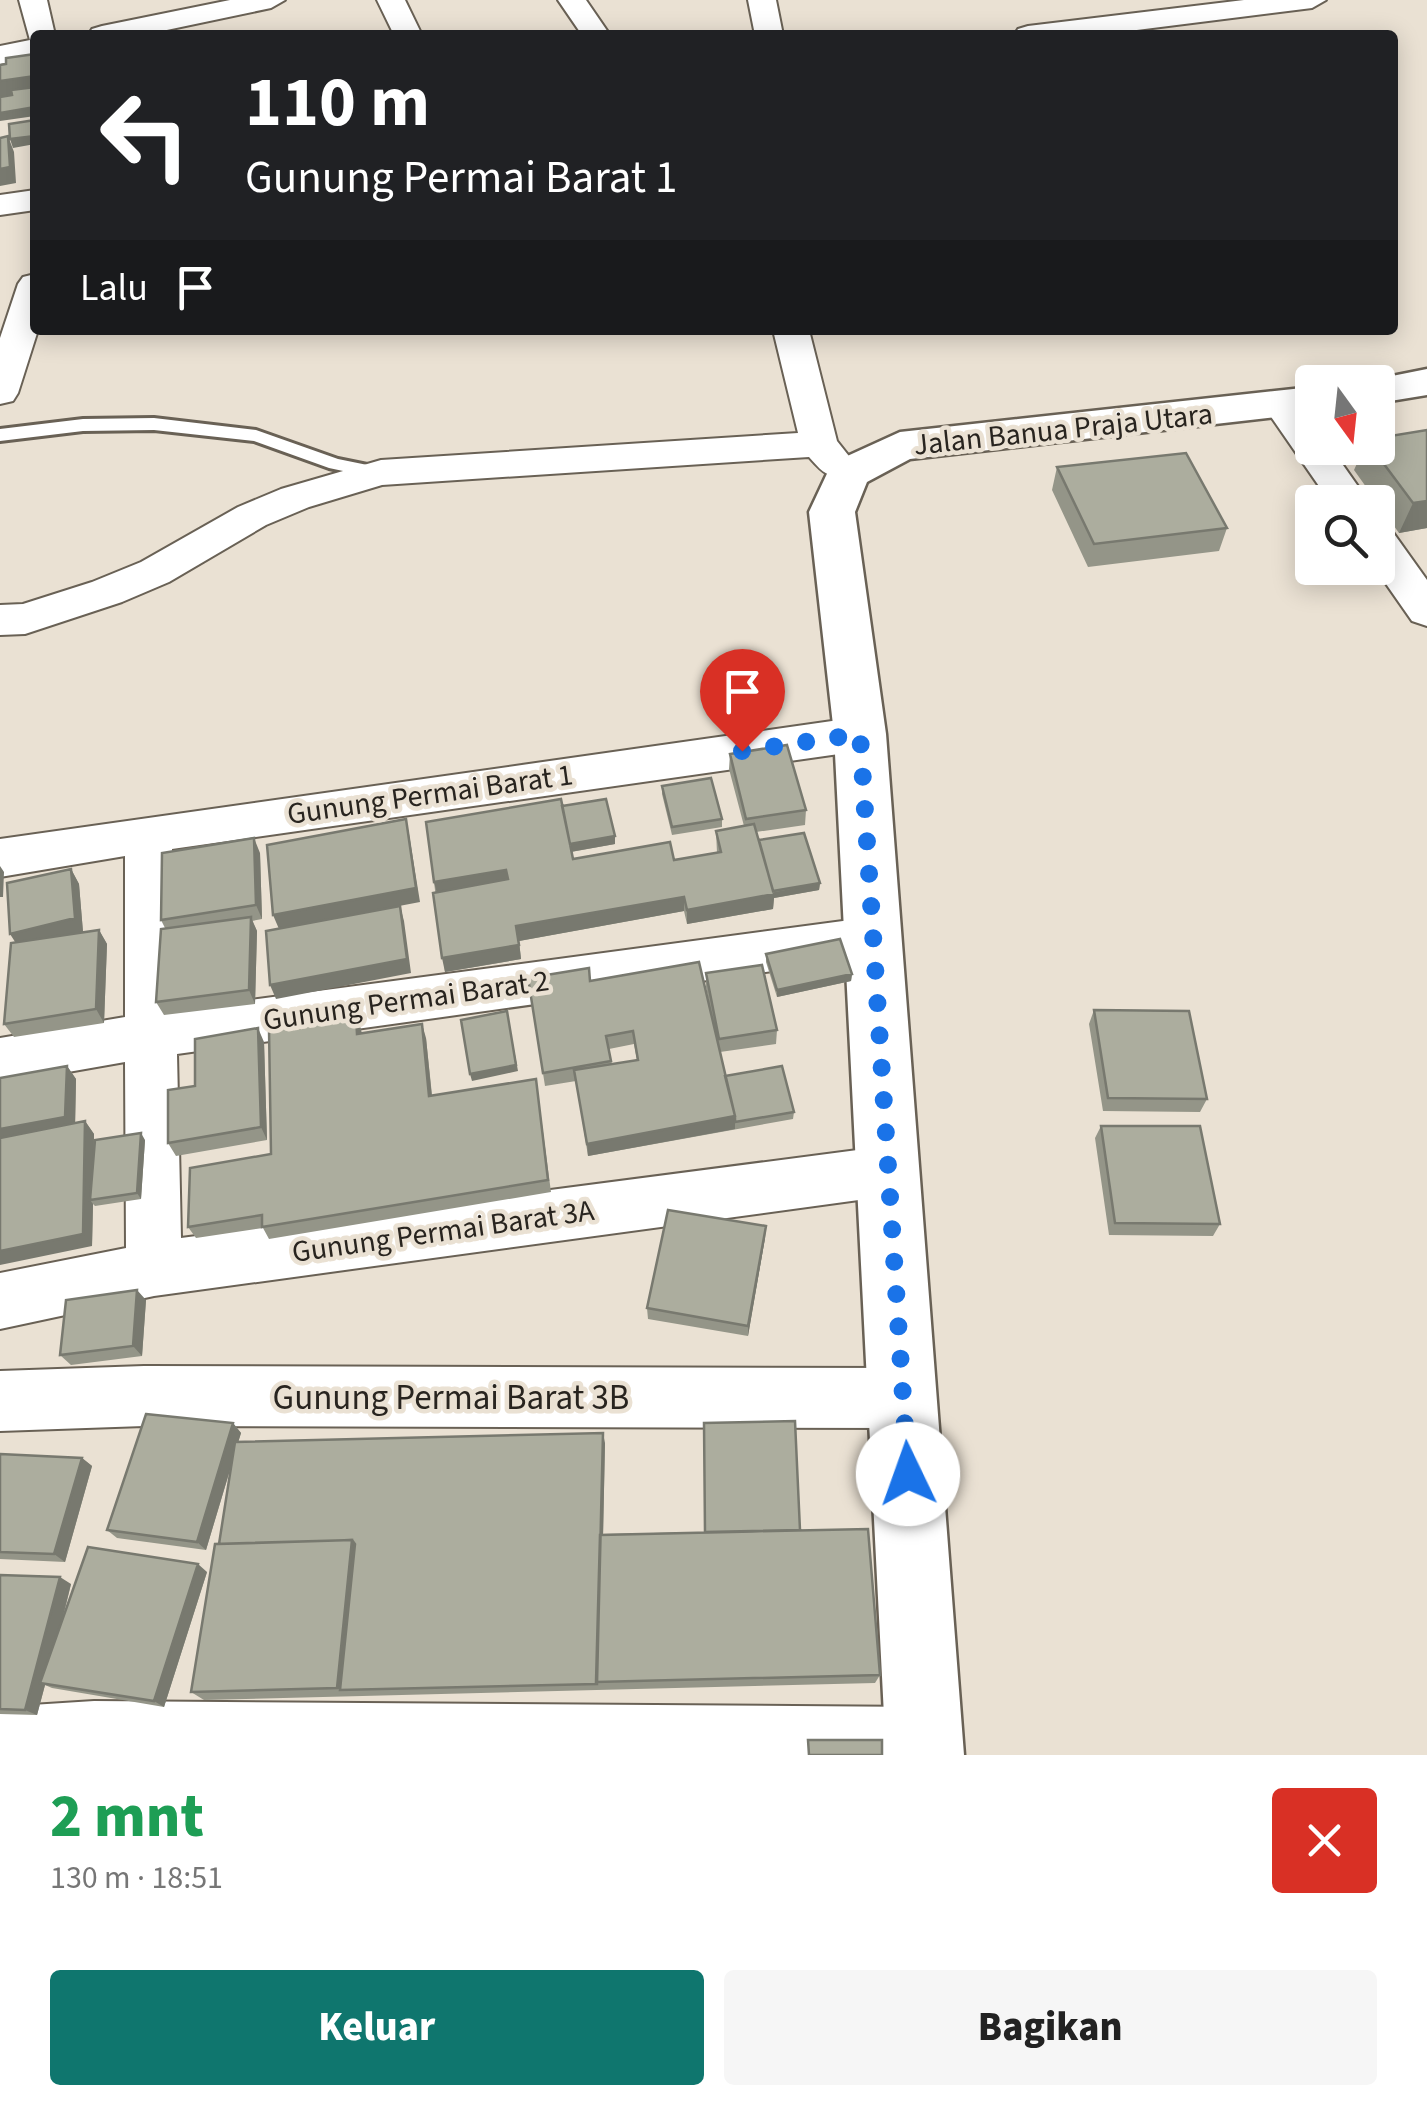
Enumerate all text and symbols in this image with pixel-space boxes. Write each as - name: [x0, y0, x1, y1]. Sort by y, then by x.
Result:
- text: 110 m: [245, 53, 430, 153]
- icon: left: [80, 70, 210, 200]
- text: Gunung Permai Barat 1: [245, 146, 677, 210]
- icon: arrive: [168, 260, 223, 315]
- text: Lalu: [80, 261, 148, 315]
- north arrow: [1295, 365, 1395, 465]
- map controls: [1295, 365, 1395, 585]
- street label: Jalan Banua Praja Utara: [911, 392, 1215, 467]
- button: search: [1295, 485, 1395, 585]
- pin: [700, 649, 785, 752]
- icon: arrive: [715, 664, 770, 719]
- street label: Gunung Permai Barat 1: [284, 753, 576, 836]
- street label: Gunung Permai Barat 2: [260, 959, 552, 1042]
- street label: Gunung Permai Barat 3A: [289, 1189, 598, 1274]
- street label: Gunung Permai Barat 3B: [273, 1373, 629, 1423]
- position arrow: [856, 1422, 960, 1526]
- text: 2 mnt: [50, 1775, 204, 1860]
- button: close: [1272, 1788, 1377, 1893]
- text: 130 m · 18:51: [50, 1855, 223, 1901]
- button: Keluar: [50, 1970, 704, 2085]
- button: Bagikan: [724, 1970, 1377, 2085]

